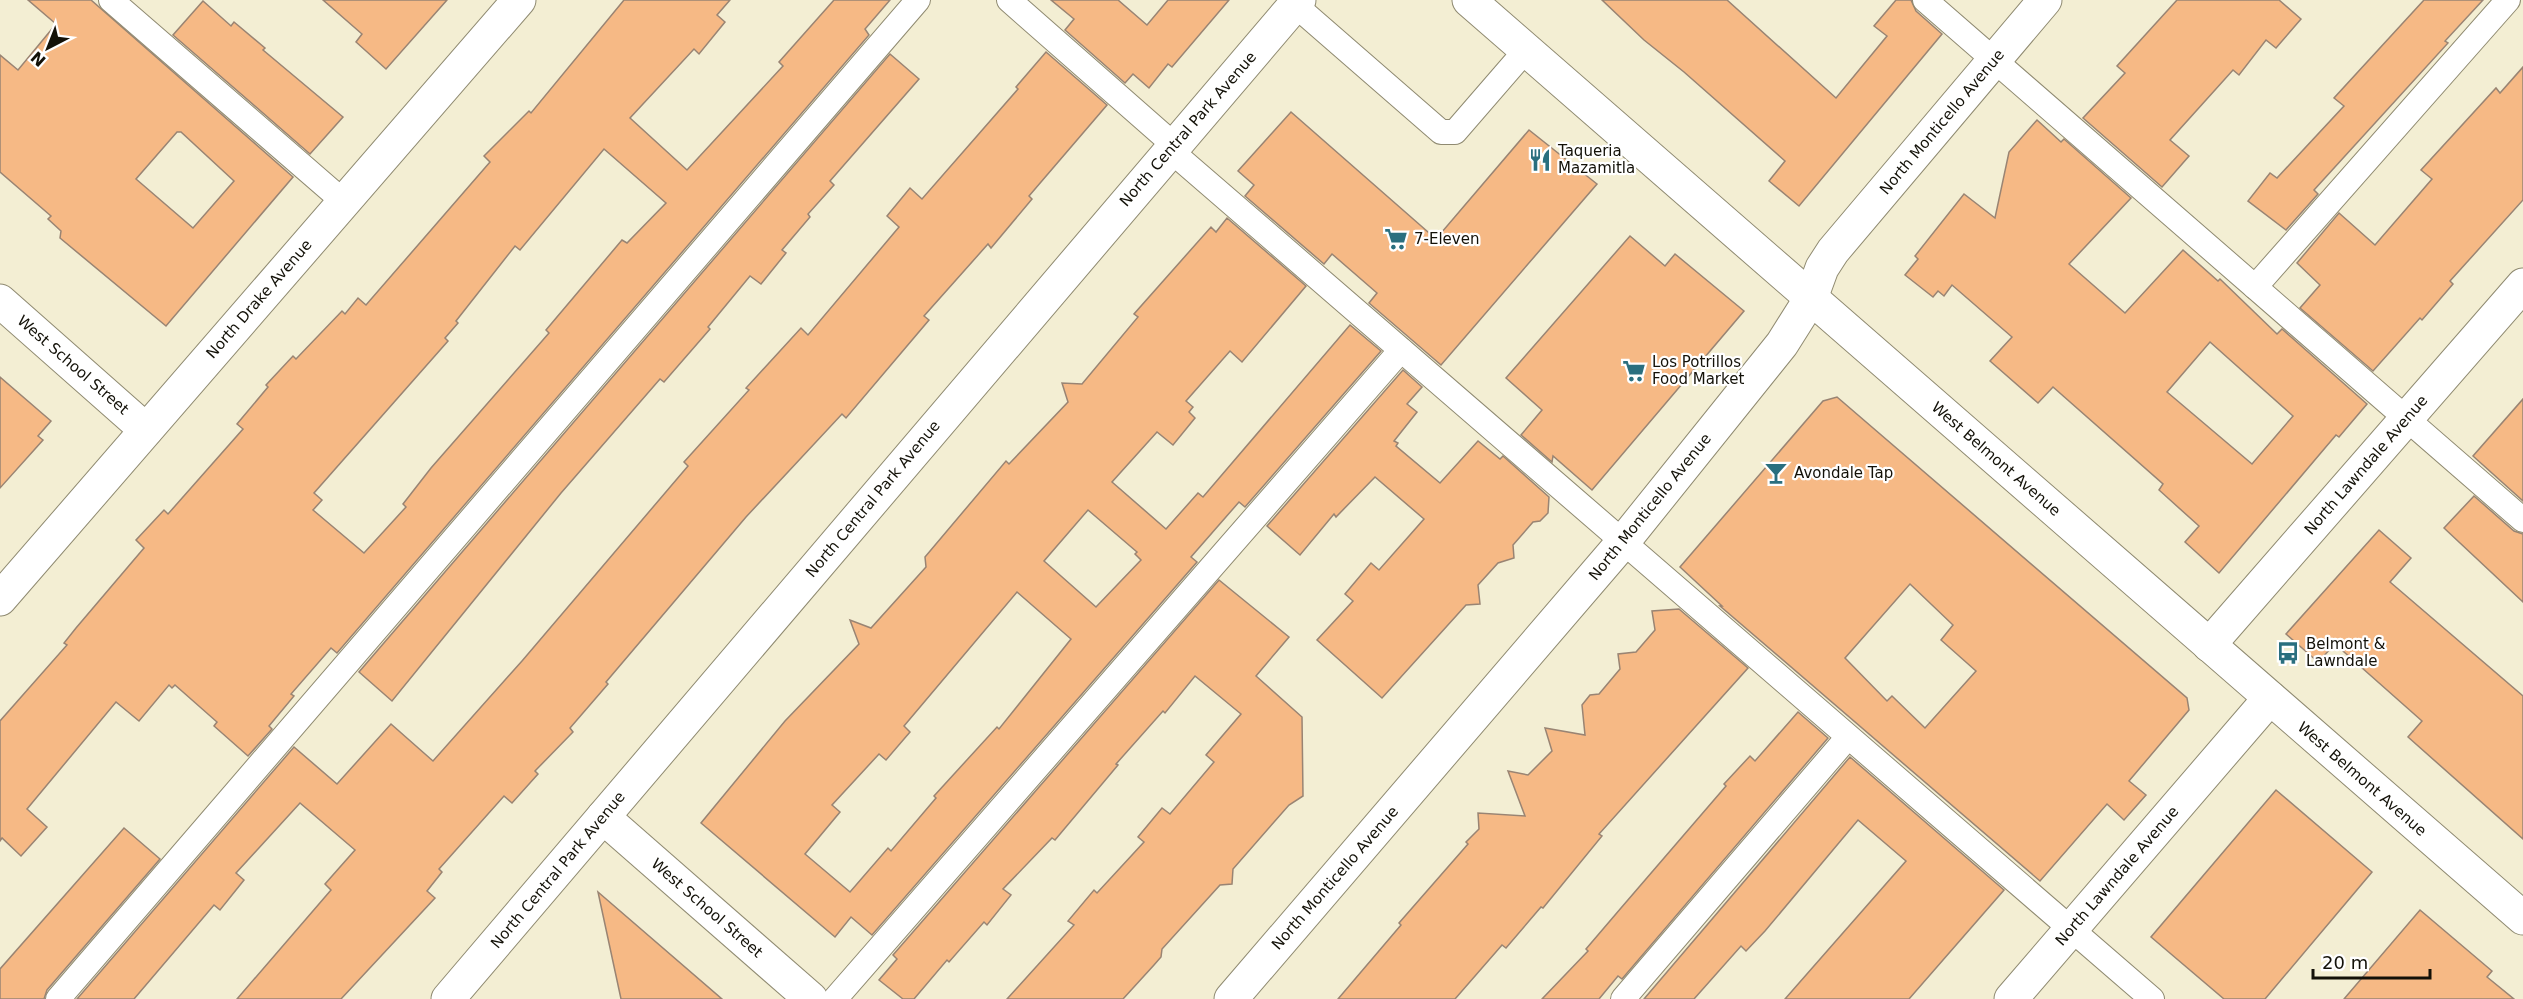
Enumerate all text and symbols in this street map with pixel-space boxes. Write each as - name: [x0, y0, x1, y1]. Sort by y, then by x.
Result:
- north arrow: [18, 18, 78, 78]
- street label: North Monticello Avenue: [1876, 46, 2008, 198]
- text: N: [27, 47, 50, 70]
- street label: North Central Park Avenue: [1116, 48, 1260, 210]
- place label: Taqueria Mazamitla: [1557, 142, 1635, 177]
- restaurant icon: Taqueria Mazamitla: [1527, 147, 1553, 173]
- supermarket icon: 7-Eleven: [1383, 226, 1409, 252]
- place label: 7-Eleven: [1414, 230, 1479, 248]
- street label: North Drake Avenue: [203, 236, 315, 362]
- street label: West School Street: [14, 312, 132, 418]
- place label: Los Potrillos Food Market: [1652, 353, 1744, 388]
- supermarket icon: Los Potrillos Food Market: [1621, 358, 1647, 384]
- street label: North Lawndale Avenue: [2301, 392, 2431, 538]
- street label: West Belmont Avenue: [1928, 398, 2064, 520]
- street label: North Central Park Avenue: [802, 417, 944, 581]
- street label: North Monticello Avenue: [1585, 430, 1715, 584]
- bar icon: Avondale Tap: [1763, 460, 1789, 486]
- place label: Avondale Tap: [1794, 464, 1893, 482]
- place label: Belmont & Lawndale: [2306, 635, 2386, 670]
- bus stop icon: Belmont & Lawndale: [2275, 640, 2301, 666]
- street label: West Belmont Avenue: [2294, 718, 2430, 840]
- street label: North Central Park Avenue: [487, 788, 629, 952]
- street label: North Monticello Avenue: [1268, 803, 1402, 953]
- street label: North Lawndale Avenue: [2052, 803, 2182, 949]
- street label: West School Street: [648, 855, 766, 961]
- scale bar: [2313, 942, 2430, 980]
- text: 20 m: [2322, 952, 2368, 973]

